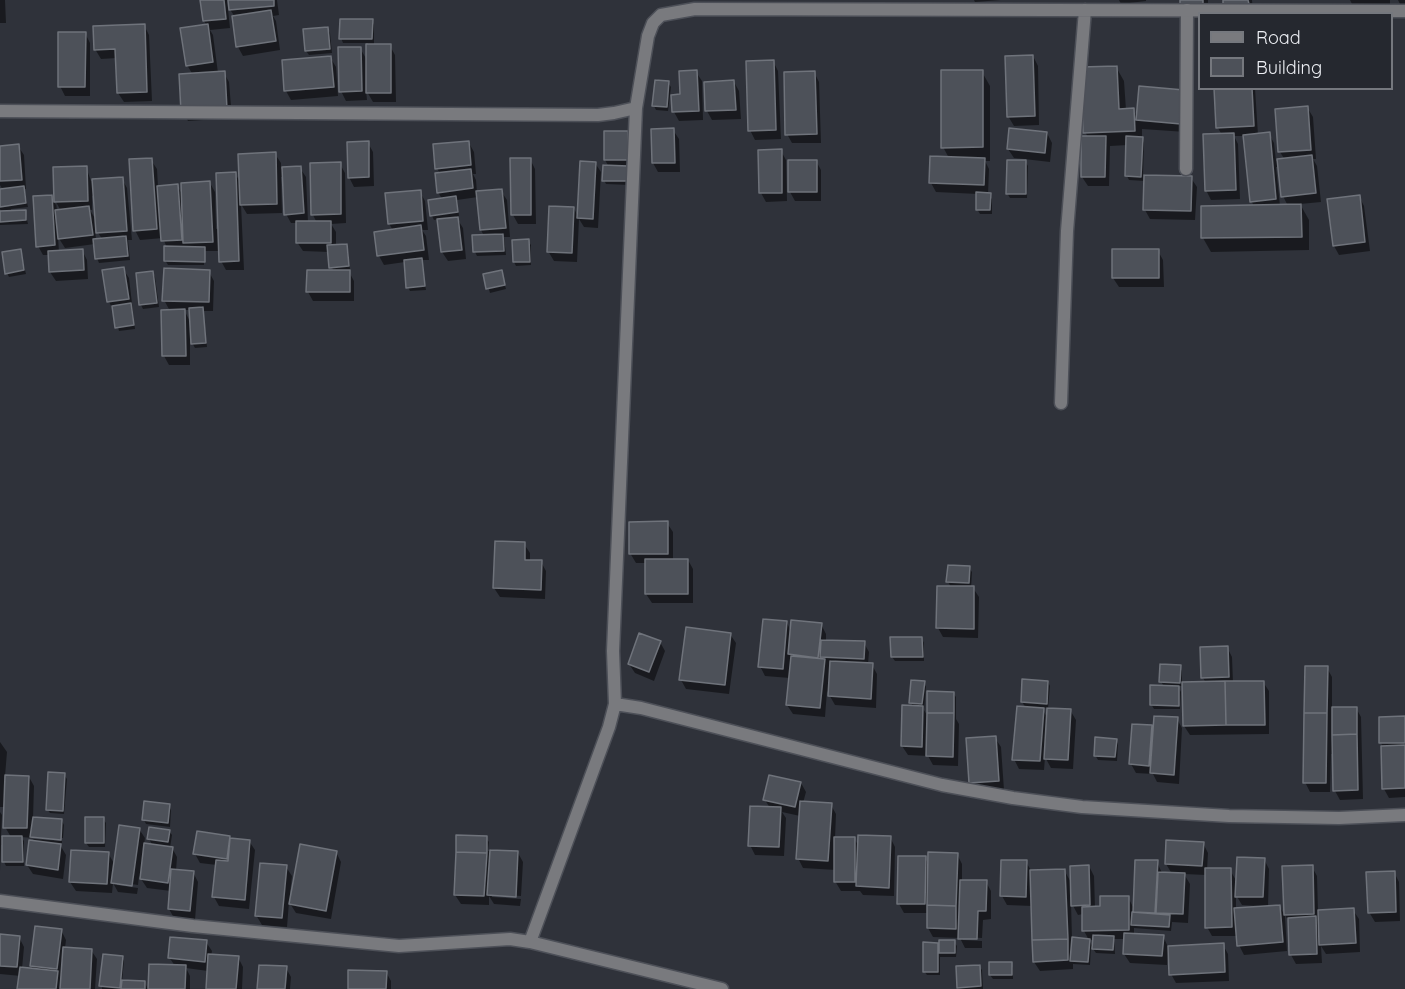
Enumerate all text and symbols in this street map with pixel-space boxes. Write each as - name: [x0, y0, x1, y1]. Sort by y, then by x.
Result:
- legend: [1198, 12, 1393, 90]
- text: Road: [1256, 26, 1301, 49]
- text: Building: [1256, 56, 1322, 79]

